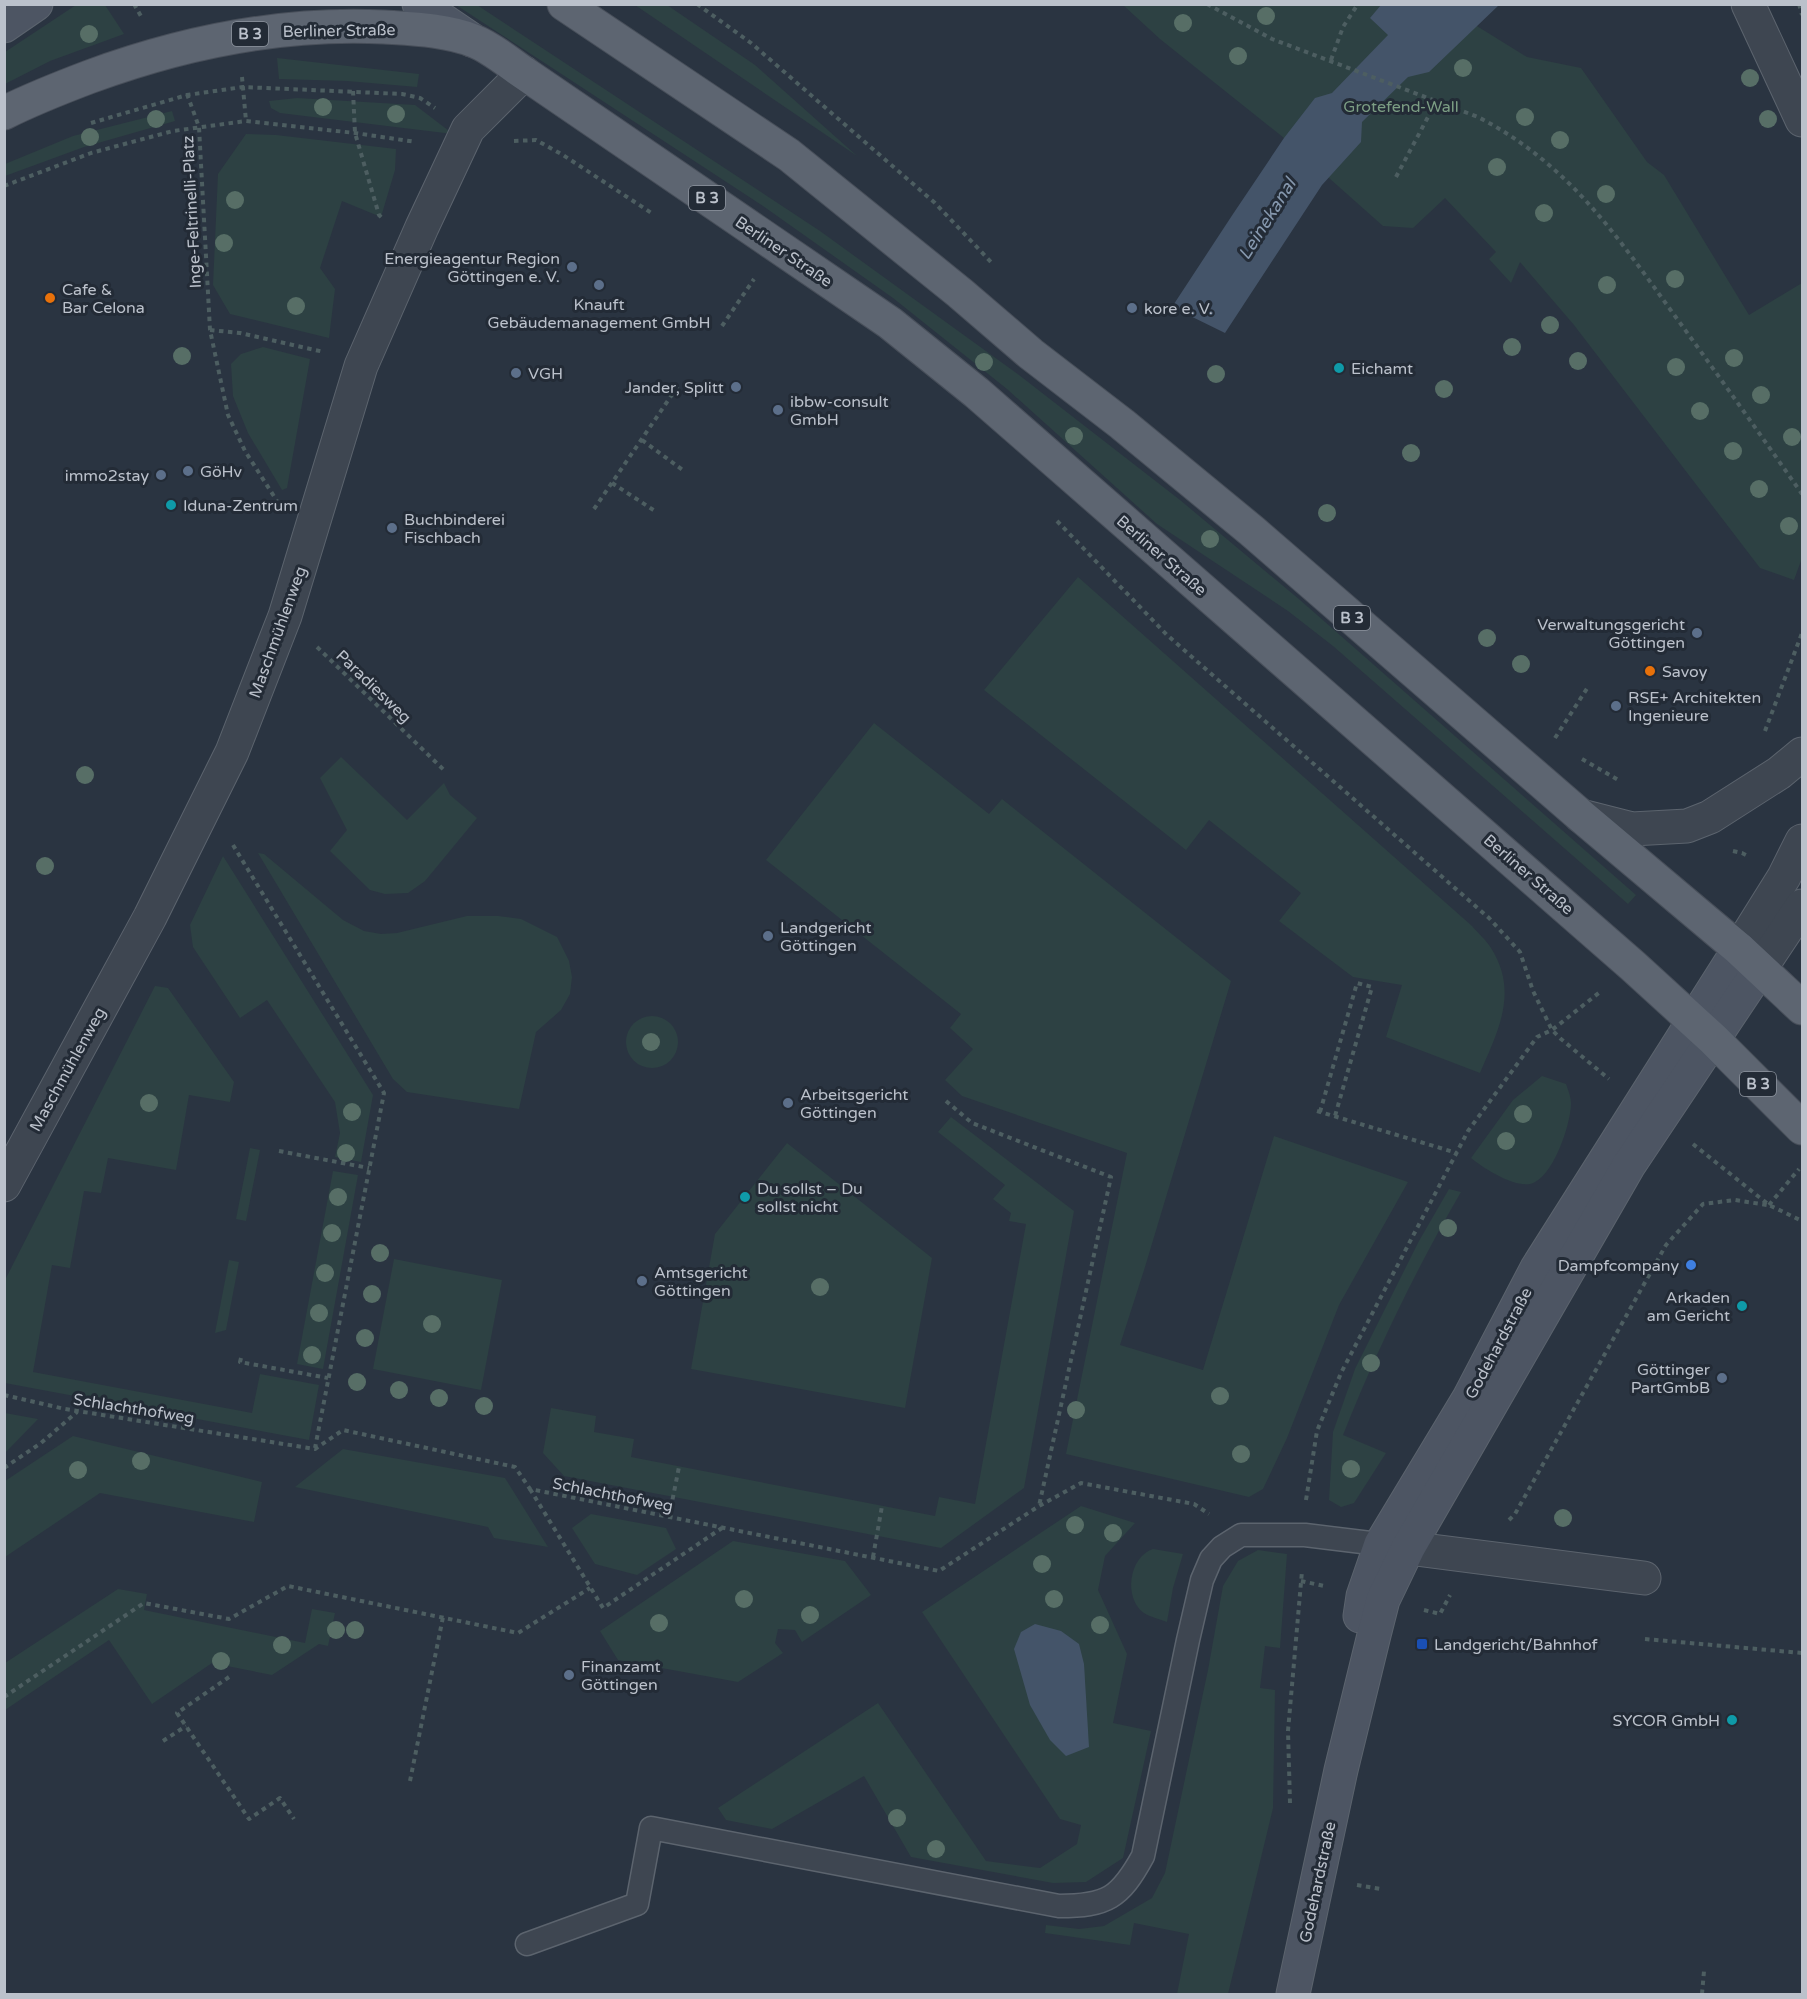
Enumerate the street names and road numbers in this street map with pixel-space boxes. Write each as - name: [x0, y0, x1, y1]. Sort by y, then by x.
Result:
- street label: Berliner Straße: [282, 20, 396, 42]
- road number: B 3: [232, 22, 268, 46]
- street label: Inge-Feltrinelli-Platz: [178, 135, 206, 289]
- road number: B 3: [689, 186, 725, 210]
- street label: Berliner Straße: [731, 212, 836, 292]
- street label: Berliner Straße: [1112, 511, 1210, 600]
- street label: Maschmühlenweg: [245, 564, 311, 701]
- road number: B 3: [1334, 606, 1370, 630]
- street label: Paradiesweg: [331, 646, 415, 728]
- street label: Berliner Straße: [1479, 830, 1577, 919]
- street label: Maschmühlenweg: [25, 1004, 110, 1135]
- road number: B 3: [1740, 1072, 1776, 1096]
- street label: Godehardstraße: [1461, 1284, 1537, 1403]
- street label: Schlachthofweg: [72, 1390, 196, 1428]
- street label: Schlachthofweg: [551, 1473, 675, 1516]
- street label: Godehardstraße: [1295, 1820, 1341, 1945]

